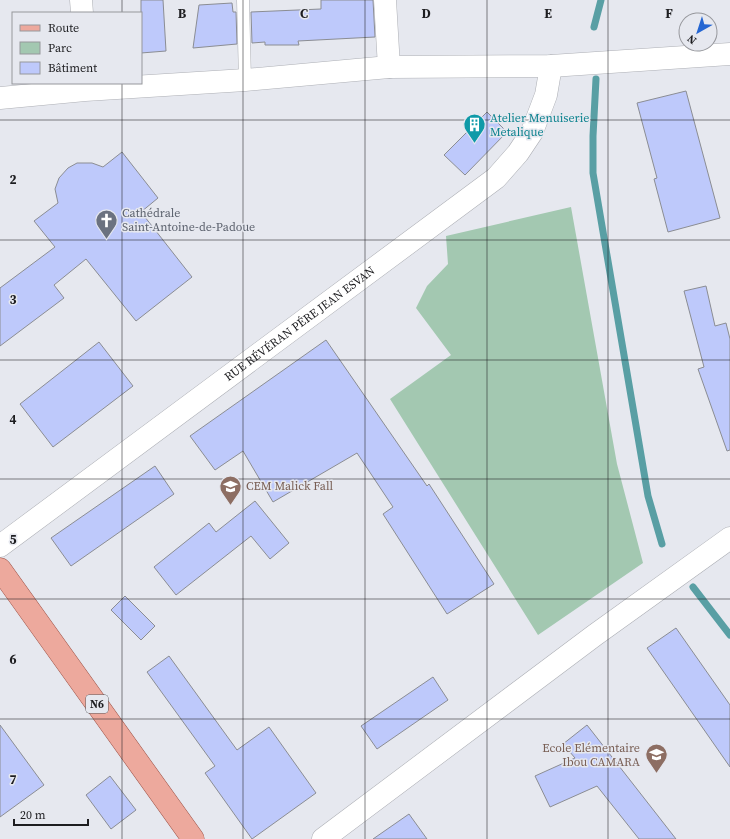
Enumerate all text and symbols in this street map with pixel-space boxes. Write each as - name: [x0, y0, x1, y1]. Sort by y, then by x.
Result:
- text: B: [178, 5, 187, 22]
- text: C: [300, 5, 308, 22]
- text: D: [421, 5, 431, 22]
- text: E: [544, 5, 552, 22]
- text: F: [665, 5, 673, 22]
- legend: [12, 12, 142, 84]
- north arrow: [678, 12, 718, 52]
- text: Route: [48, 20, 79, 36]
- text: N: [684, 31, 700, 48]
- text: Parc: [48, 40, 72, 56]
- text: Bâtiment: [48, 60, 97, 76]
- place label: Atelier Menuiserie Metalique: [490, 110, 589, 140]
- building icon: Atelier Menuiserie Metalique: [462, 112, 488, 145]
- text: 2: [9, 171, 17, 188]
- place label: Cathédrale Saint-Antoine-de-Padoue: [122, 205, 255, 235]
- church icon: Cathédrale Saint-Antoine-de-Padoue: [93, 207, 119, 240]
- street label: RUE RÉVÉRAN PÉRE JEAN ESVAN: [221, 263, 378, 385]
- text: 3: [9, 291, 17, 308]
- text: 4: [9, 411, 17, 428]
- school or university icon: CEM Malick Fall: [218, 473, 244, 506]
- place label: CEM Malick Fall: [246, 478, 333, 494]
- text: 5: [9, 531, 17, 548]
- text: 6: [9, 651, 17, 668]
- road number: N6: [86, 695, 108, 713]
- place label: Ecole Elémentaire Ibou CAMARA: [542, 740, 640, 770]
- school or university icon: Ecole Elémentaire Ibou CAMARA: [643, 742, 669, 775]
- text: 7: [9, 771, 17, 788]
- scale bar: [14, 801, 88, 827]
- text: 20 m: [20, 807, 46, 823]

